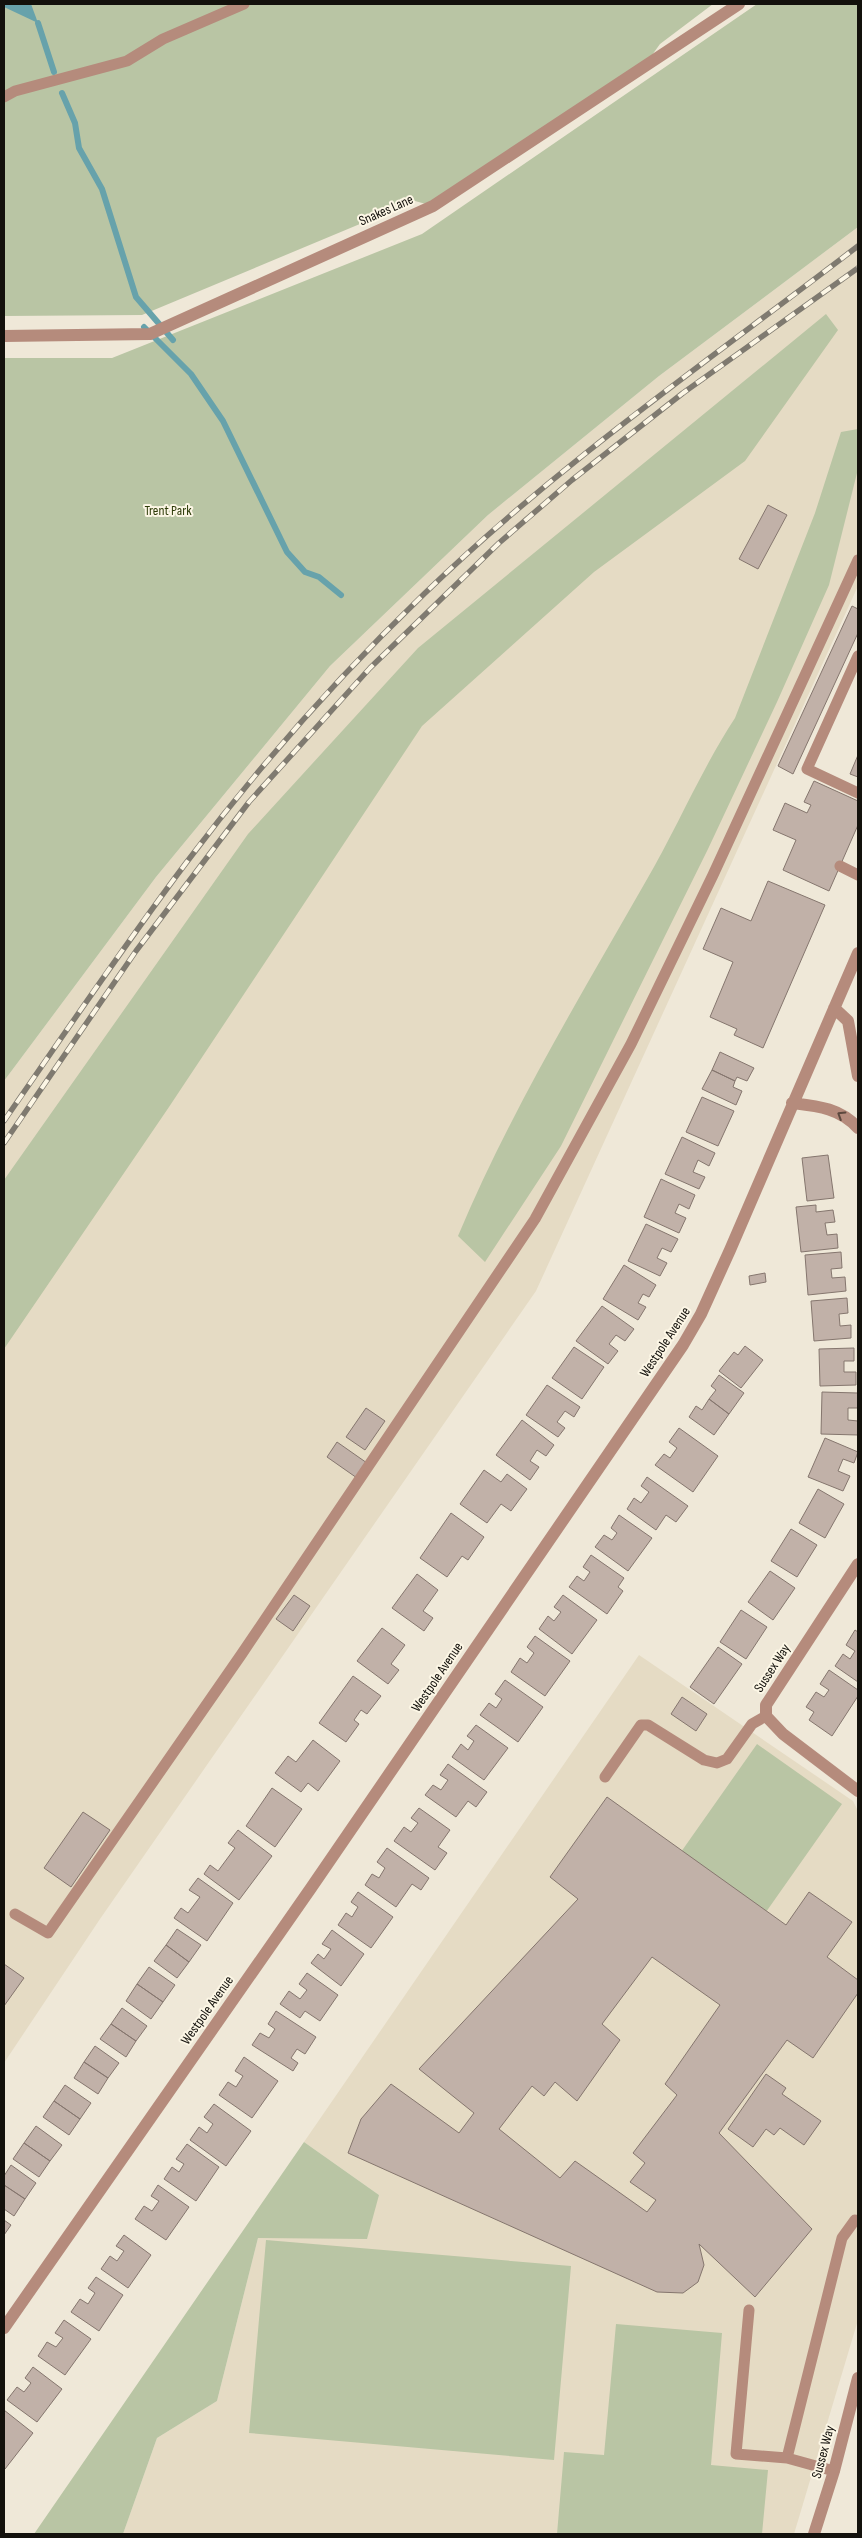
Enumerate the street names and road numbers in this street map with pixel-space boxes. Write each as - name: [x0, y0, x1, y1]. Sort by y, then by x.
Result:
- street label: Snakes Lane: [356, 191, 416, 229]
- street label: Westpole Avenue: [636, 1304, 694, 1380]
- street label: Westpole Avenue: [408, 1639, 466, 1715]
- street label: Sussex Way: [750, 1640, 794, 1695]
- street label: Westpole Avenue: [177, 1972, 237, 2048]
- street label: Sussex Way: [808, 2423, 838, 2480]

